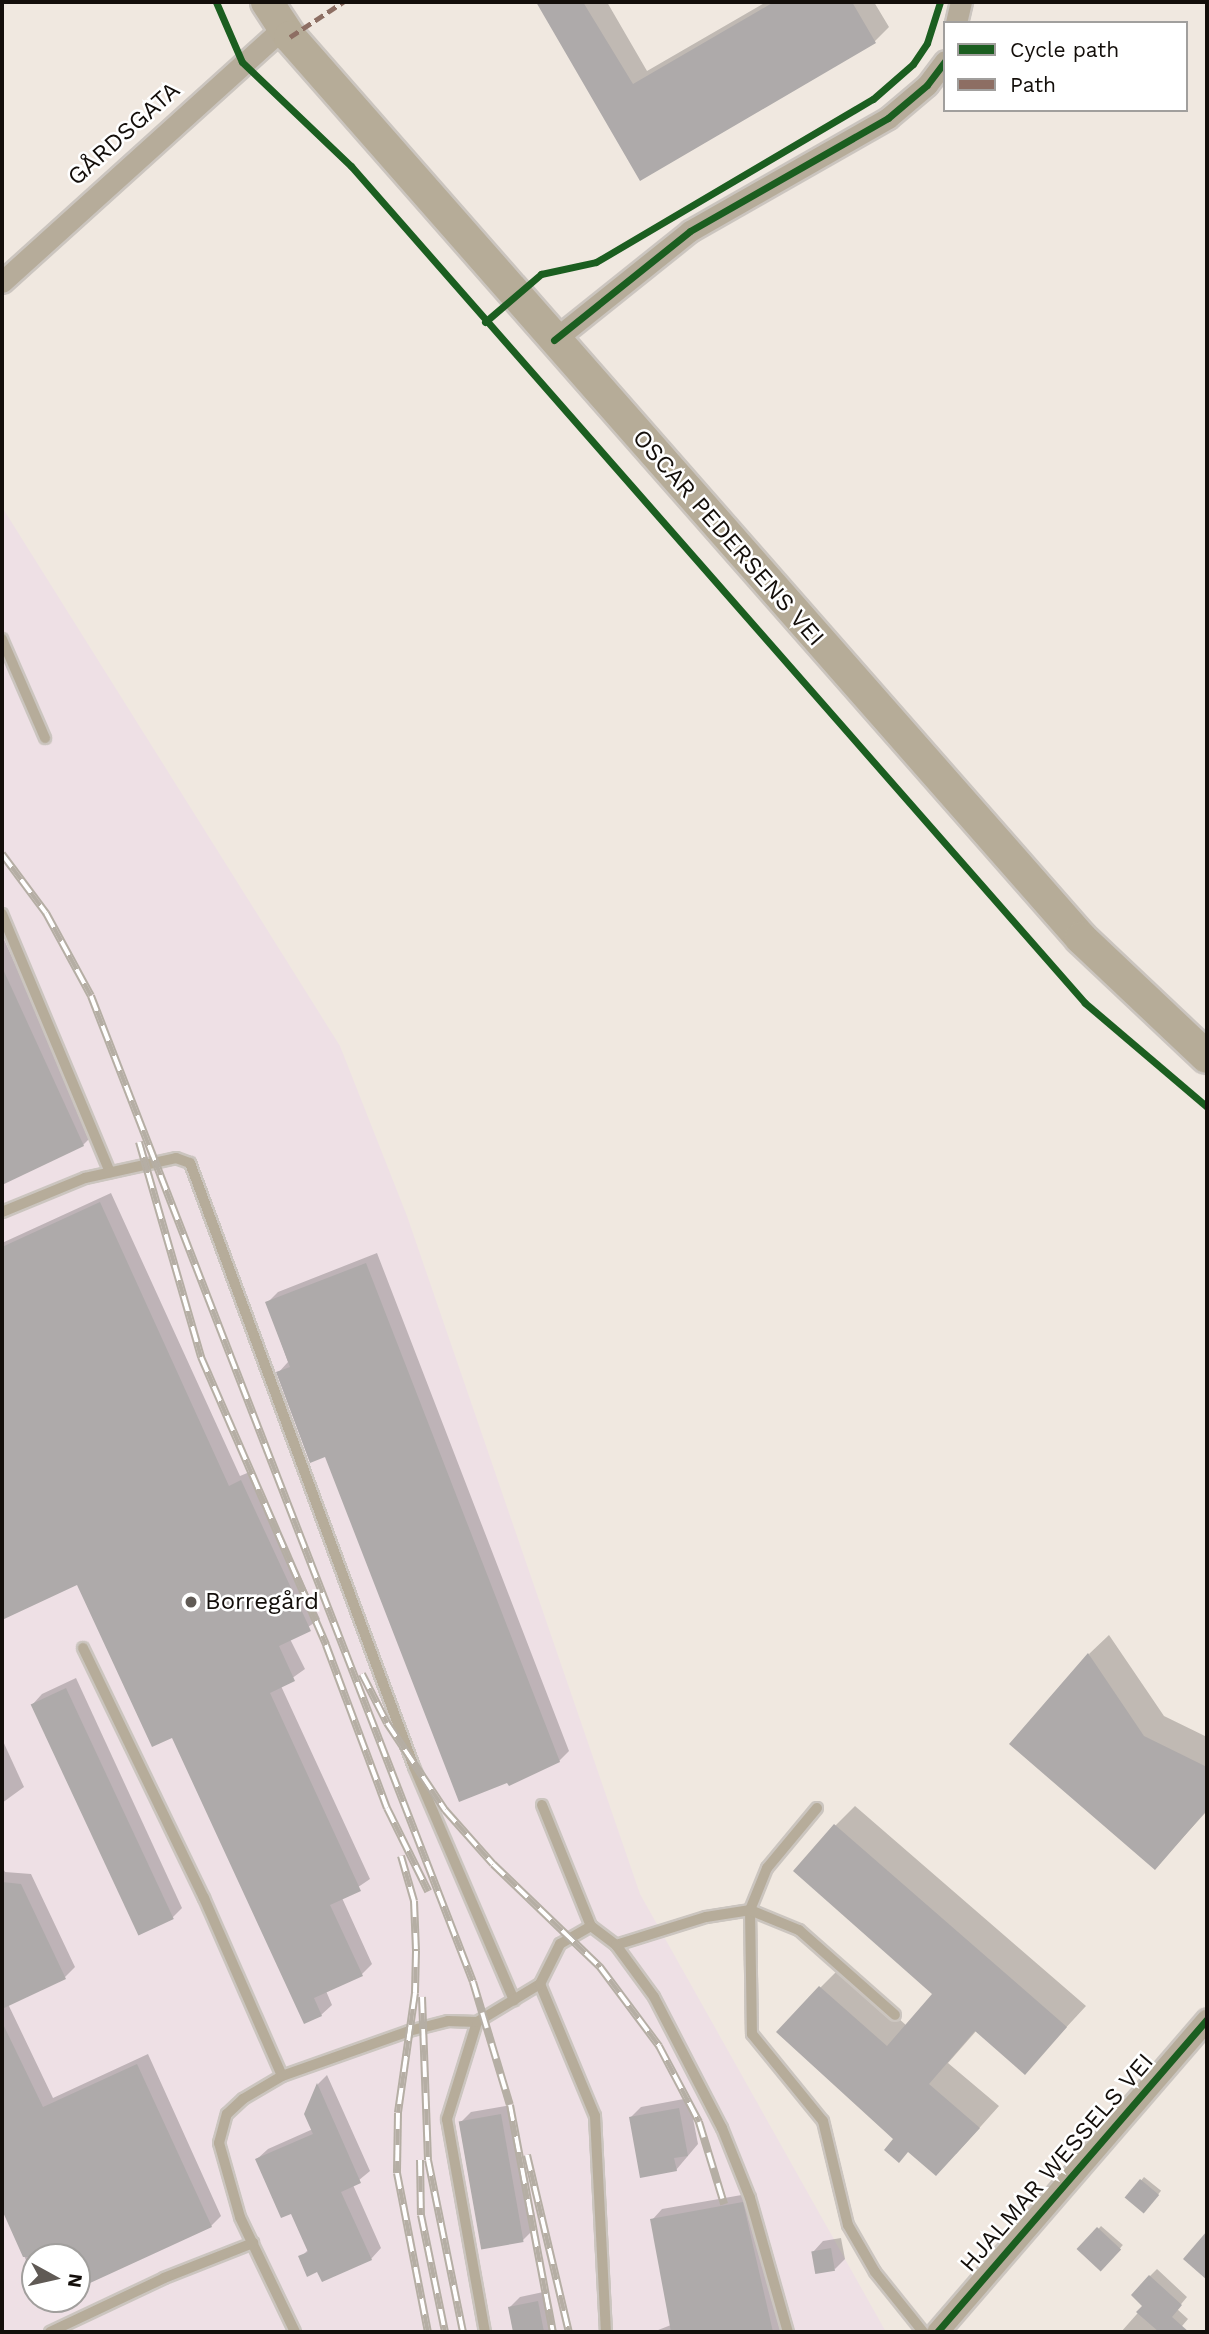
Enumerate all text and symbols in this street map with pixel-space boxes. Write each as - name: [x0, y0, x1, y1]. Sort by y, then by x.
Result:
- legend: [943, 21, 1188, 112]
- text: Cycle path: [1010, 37, 1119, 62]
- text: Path: [1010, 72, 1056, 97]
- street label: GÅRDSGATA: [62, 76, 186, 192]
- street label: OSCAR PEDERSENS VEI: [626, 424, 830, 652]
- place label: Borregård: [205, 1588, 319, 1616]
- marker: Borregård: [183, 1594, 199, 1610]
- street label: HJALMAR WESSELS VEI: [954, 2047, 1160, 2279]
- north arrow: [21, 2243, 91, 2313]
- text: N: [63, 2272, 88, 2289]

